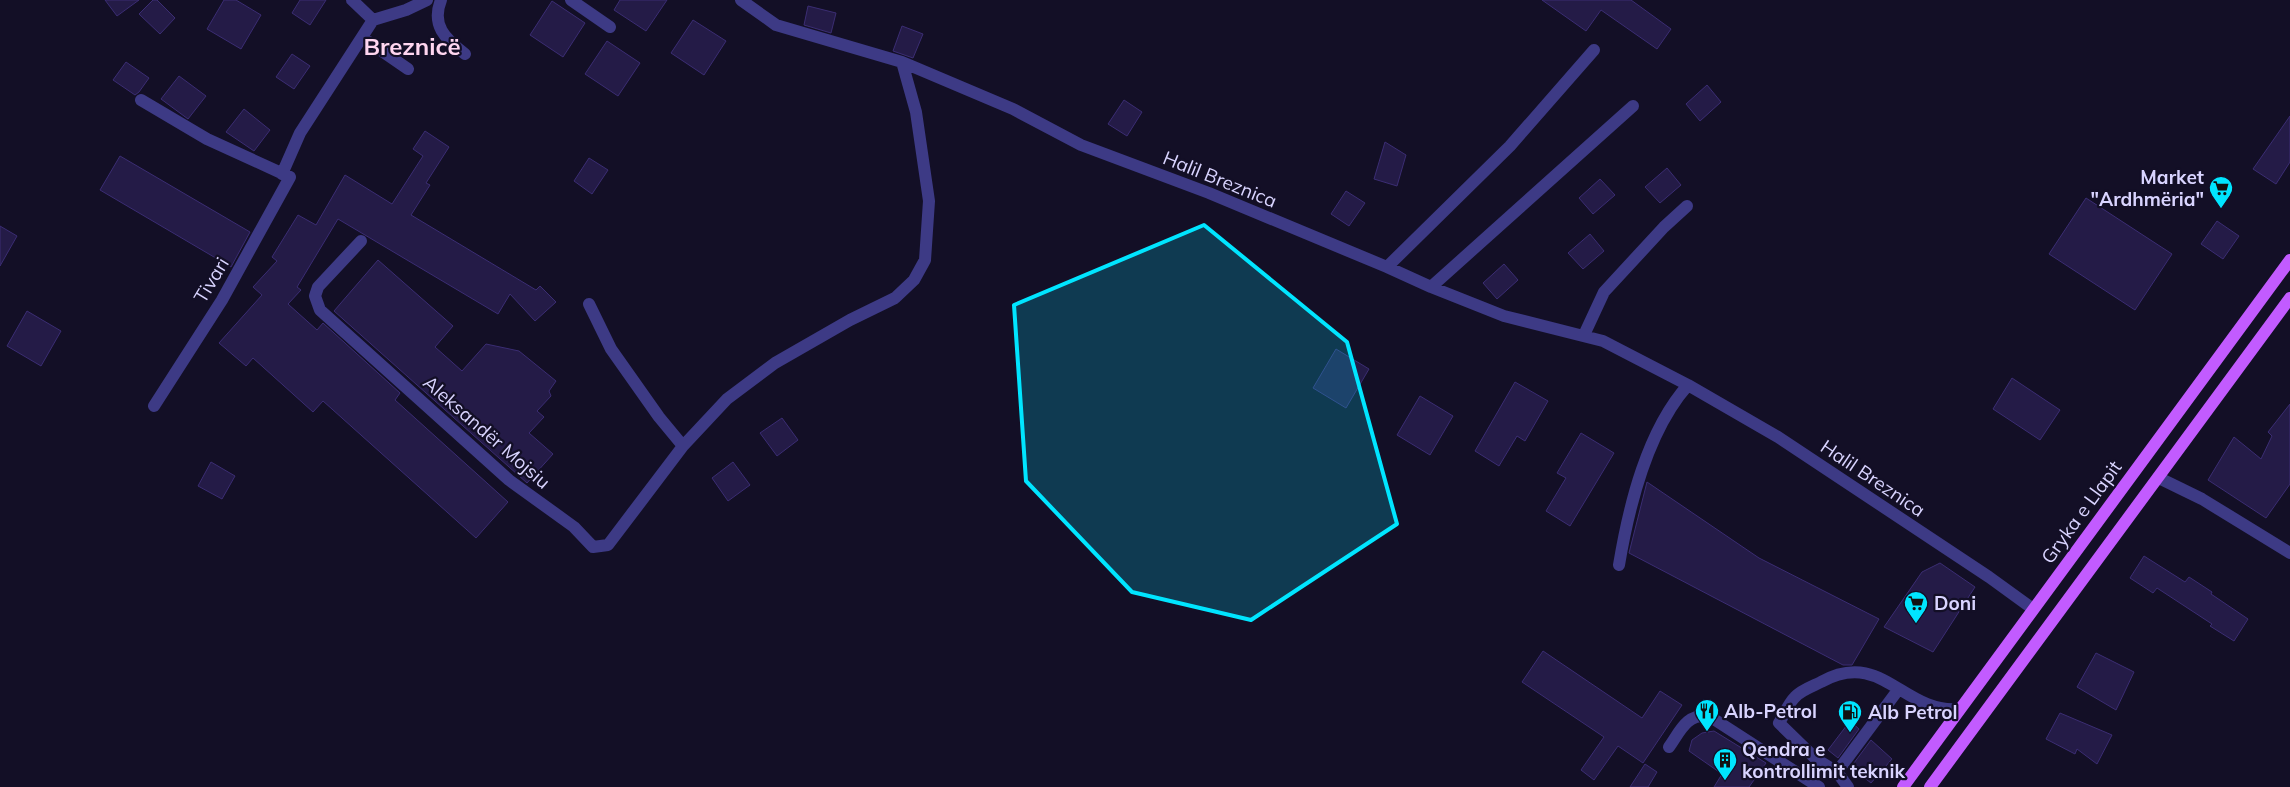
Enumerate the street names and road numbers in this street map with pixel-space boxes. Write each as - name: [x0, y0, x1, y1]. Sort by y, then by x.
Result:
- street label: Halil Breznica: [1160, 145, 1280, 213]
- street label: Tivari: [188, 253, 234, 307]
- street label: Aleksandër Mojsiu: [419, 370, 555, 494]
- street label: Halil Breznica: [1816, 434, 1930, 522]
- street label: Gryka e Llapit: [2036, 455, 2127, 568]

